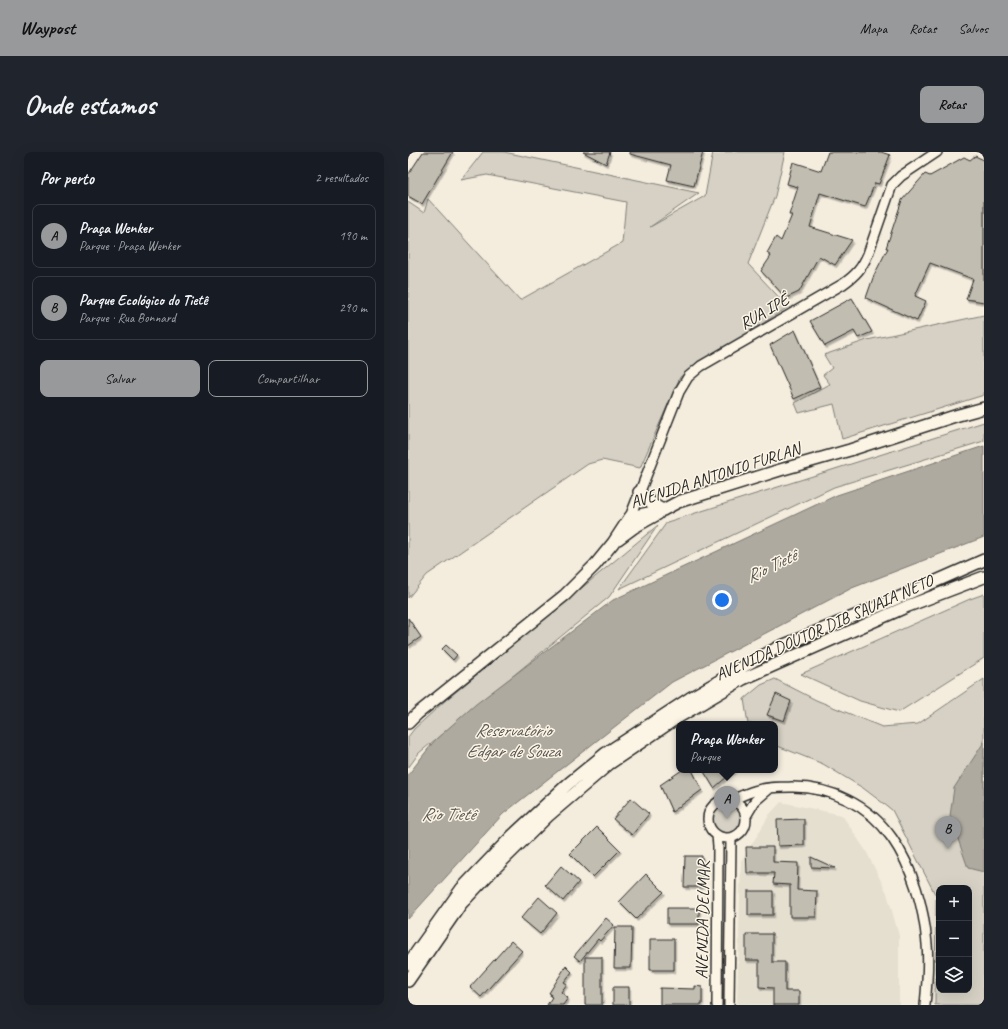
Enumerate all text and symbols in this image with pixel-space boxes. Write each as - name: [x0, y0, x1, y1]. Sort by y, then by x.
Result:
- text: Waypost: [20, 16, 75, 40]
- text: Mapa: [860, 20, 887, 37]
- text: Rotas: [909, 20, 937, 37]
- text: Salvos: [959, 20, 988, 37]
- button: Rotas: [920, 86, 984, 123]
- text: Onde estamos: [24, 87, 156, 122]
- text: Por perto: [40, 168, 94, 189]
- text: 2 resultados: [315, 170, 368, 186]
- text: Praça Wenker: [79, 219, 152, 238]
- text: A: [51, 228, 57, 244]
- text: 190 m: [339, 228, 367, 244]
- text: Parque · Praça Wenker: [79, 238, 180, 254]
- street label: RUA IPÊ: [736, 288, 795, 334]
- text: Parque Ecológico do Tietê: [79, 291, 207, 310]
- text: B: [51, 300, 57, 316]
- text: 290 m: [339, 300, 367, 316]
- text: Parque · Rua Bonnard: [79, 310, 176, 326]
- button: Salvar: [40, 360, 200, 397]
- button: Compartilhar: [208, 360, 368, 397]
- street label: AVENIDA ANTONIO FURLAN: [628, 437, 805, 513]
- water label: Rio Tietê: [742, 543, 803, 588]
- street label: AVENIDA DOUTOR DIB SAUAIA NETO: [712, 569, 938, 685]
- your location: [712, 590, 732, 610]
- water label: Reservatório Edgar de Souza: [466, 719, 562, 762]
- popup: [676, 721, 778, 773]
- text: Praça Wenker: [690, 730, 764, 749]
- text: Parque: [690, 749, 720, 765]
- pin: A: [714, 786, 740, 819]
- water label: Rio Tietê: [421, 803, 479, 825]
- pin: B: [935, 816, 961, 849]
- street label: AVENIDA DELMAR: [691, 859, 714, 979]
- map controls: [936, 885, 972, 993]
- button: +: [936, 885, 972, 921]
- button: −: [936, 921, 972, 957]
- button: layers: [936, 957, 972, 993]

